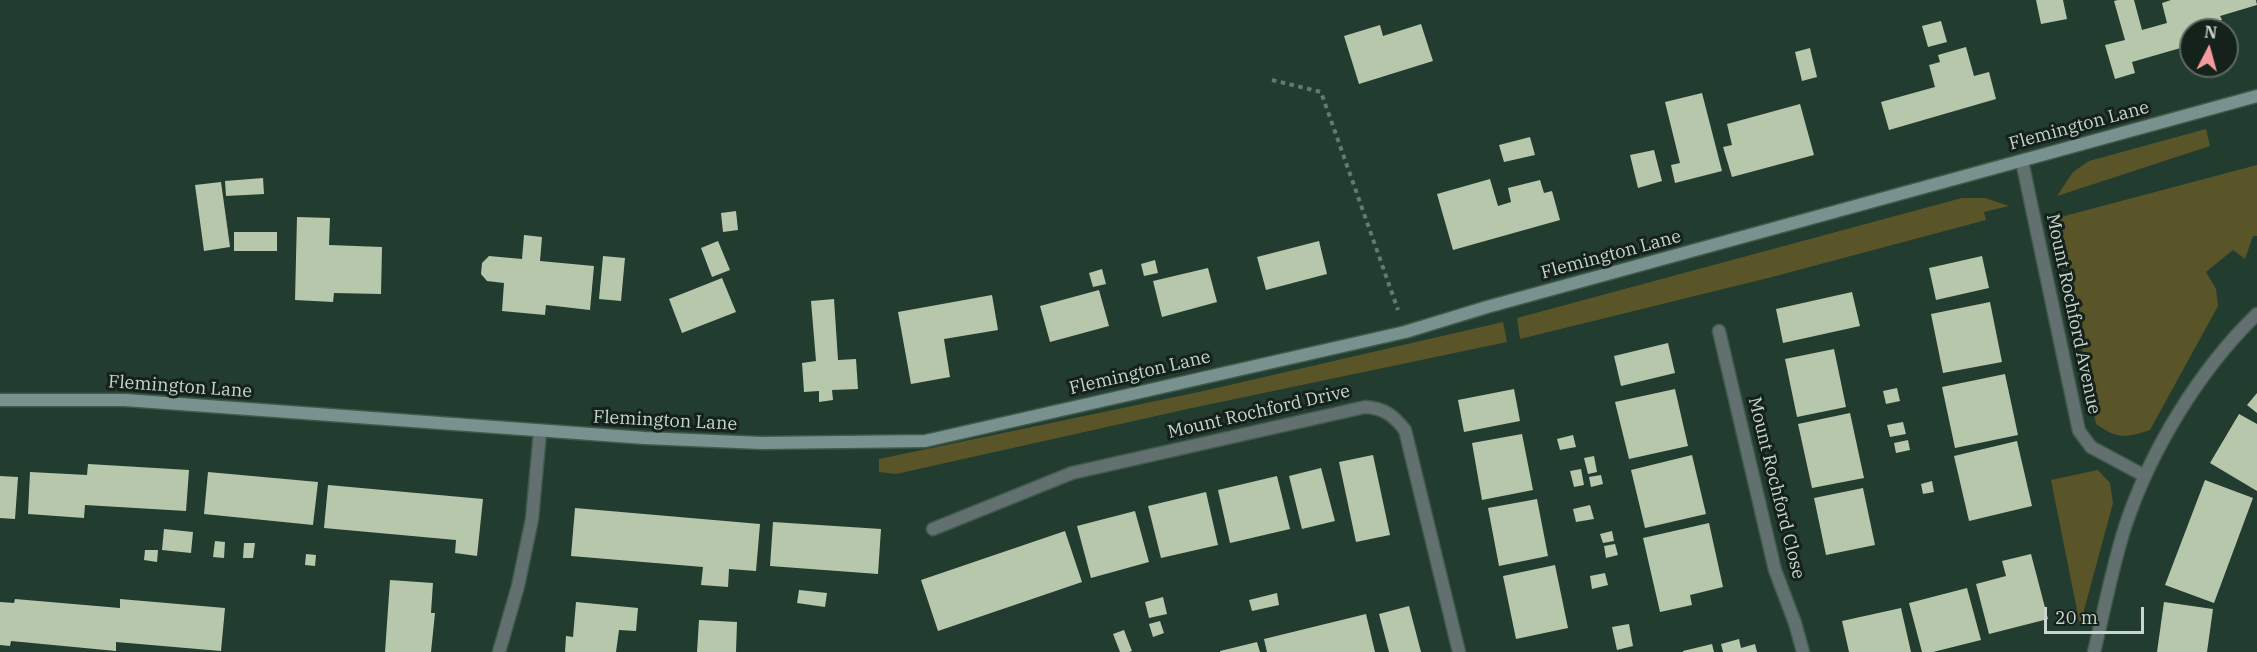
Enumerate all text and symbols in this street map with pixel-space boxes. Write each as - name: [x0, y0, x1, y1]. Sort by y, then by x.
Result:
- north arrow: [2179, 18, 2239, 78]
- text: N: [2203, 21, 2218, 43]
- street label: Flemington Lane: [2007, 97, 2151, 155]
- street label: Mount Rochford Avenue: [2041, 212, 2105, 416]
- street label: Flemington Lane: [1539, 226, 1683, 284]
- street label: Flemington Lane: [1067, 346, 1213, 400]
- street label: Flemington Lane: [107, 371, 253, 403]
- street label: Mount Rochford Drive: [1166, 381, 1352, 443]
- street label: Mount Rochford Close: [1743, 395, 1809, 581]
- street label: Flemington Lane: [592, 406, 738, 436]
- scale bar: [2047, 595, 2148, 633]
- text: 20 m: [2055, 606, 2098, 629]

